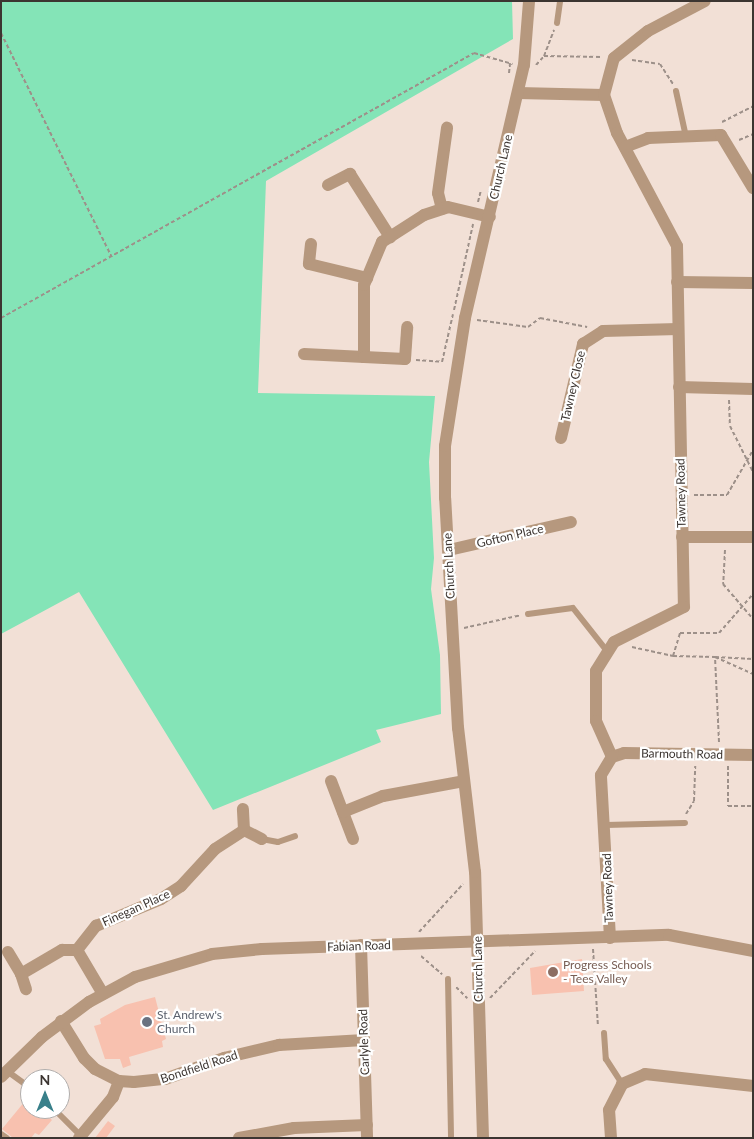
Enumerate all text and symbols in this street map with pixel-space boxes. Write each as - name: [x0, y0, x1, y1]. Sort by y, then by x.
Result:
- street label: Church Lane: [487, 133, 515, 201]
- street label: Tawney Close: [558, 349, 588, 423]
- street label: Tawney Road: [673, 458, 689, 528]
- street label: Gofton Place: [475, 521, 545, 551]
- street label: Church Lane: [440, 533, 458, 599]
- street label: Barmouth Road: [641, 746, 723, 762]
- street label: Tawney Road: [600, 853, 616, 923]
- street label: Finegan Place: [100, 887, 172, 929]
- street label: Church Lane: [470, 936, 486, 1002]
- street label: Fabian Road: [327, 938, 391, 954]
- place label: Progress Schools - Tees Valley: [563, 958, 652, 986]
- marker: Progress Schools - Tees Valley: [547, 966, 559, 978]
- place label: St. Andrew's Church: [157, 1008, 222, 1036]
- street label: Carlyle Road: [356, 1009, 372, 1075]
- marker: St. Andrew's Church: [141, 1016, 153, 1028]
- street label: Bondfield Road: [159, 1048, 239, 1086]
- north arrow: [20, 1069, 70, 1119]
- text: N: [40, 1071, 50, 1088]

